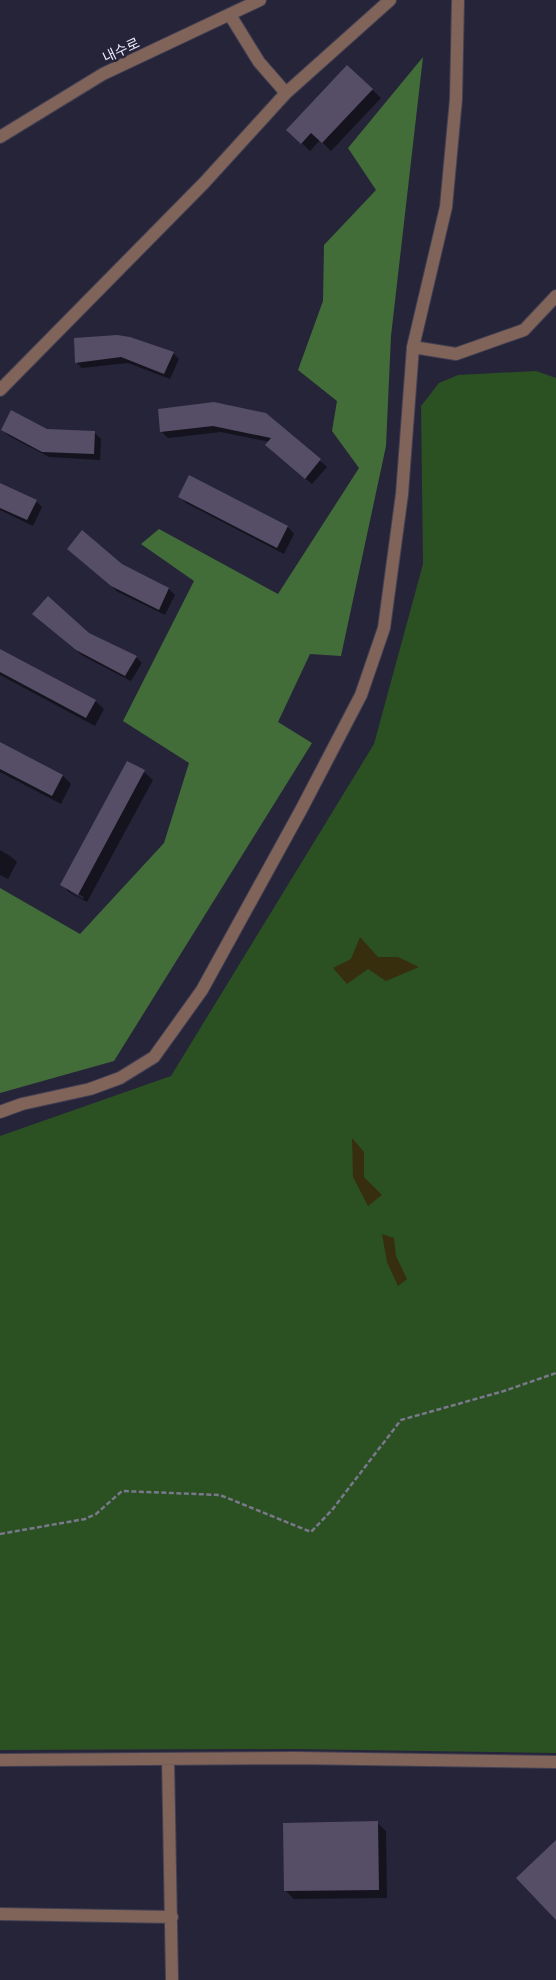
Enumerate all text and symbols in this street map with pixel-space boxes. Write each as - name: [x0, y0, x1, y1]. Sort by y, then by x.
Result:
- street label: 내수로: [99, 33, 143, 67]

